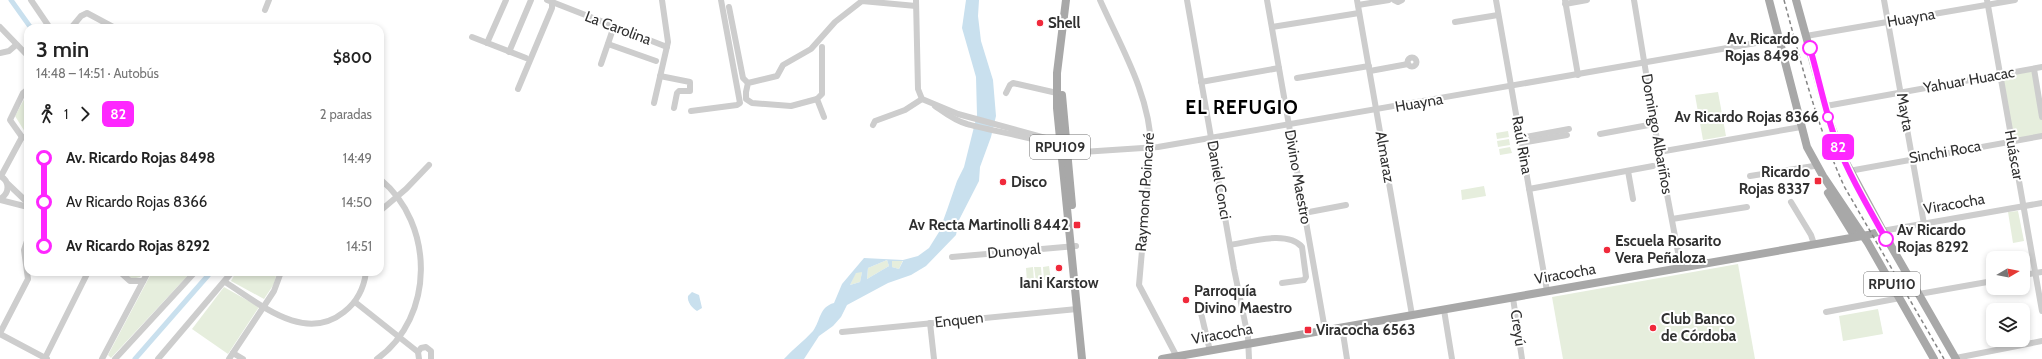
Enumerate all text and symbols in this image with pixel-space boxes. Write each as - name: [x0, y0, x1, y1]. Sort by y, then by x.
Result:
- street label: Huayna: [1886, 5, 1937, 31]
- street label: La Carolina: [582, 7, 654, 49]
- place label: Shell: [1048, 14, 1081, 32]
- marker: Shell: [1035, 18, 1045, 28]
- place label: Av. Ricardo Rojas 8498: [1725, 30, 1799, 65]
- text: 3 min: [36, 36, 89, 63]
- marker: Av. Ricardo Rojas 8498: [1802, 40, 1818, 56]
- text: $800: [333, 49, 372, 67]
- street label: Yahuar Huacac: [1921, 63, 2016, 97]
- text: 14:48 – 14:51 · Autobús: [36, 65, 159, 81]
- street label: Domingo Albariños: [1638, 72, 1676, 196]
- street label: Huayna: [1394, 90, 1445, 116]
- street label: Mayta: [1893, 91, 1917, 133]
- district label: EL REFUGIO: [1185, 96, 1299, 119]
- icon: walk: [36, 103, 58, 125]
- icon: forward: [74, 103, 96, 125]
- text: 82: [110, 105, 126, 123]
- text: 1: [64, 106, 68, 122]
- text: 2 paradas: [320, 106, 372, 122]
- place label: Av Ricardo Rojas 8366: [1674, 108, 1819, 126]
- marker: Av Ricardo Rojas 8366: [1822, 111, 1834, 123]
- street label: Raúl Rina: [1508, 115, 1536, 176]
- street label: Divino Maestro: [1281, 128, 1315, 226]
- street label: Huáscar: [2001, 129, 2027, 182]
- street label: Almaraz: [1372, 130, 1398, 184]
- street label: Raymond Poincaré: [1132, 132, 1158, 252]
- line badge: 82: [1820, 134, 1856, 160]
- road number: RPU109: [1030, 135, 1090, 159]
- street label: Sinchi Roca: [1908, 137, 1983, 167]
- text: 82: [1830, 138, 1846, 156]
- street label: Daniel Conci: [1203, 139, 1235, 221]
- text: Av. Ricardo Rojas 8498: [66, 149, 215, 167]
- text: 14:49: [343, 150, 372, 166]
- place label: Ricardo Rojas 8337: [1739, 163, 1810, 198]
- place label: Disco: [1011, 173, 1047, 191]
- marker: Ricardo Rojas 8337: [1813, 176, 1823, 186]
- marker: Disco: [998, 177, 1008, 187]
- street label: Viracocha: [1922, 190, 1987, 218]
- text: Av Ricardo Rojas 8366: [66, 193, 207, 211]
- text: 14:50: [341, 194, 372, 210]
- place label: Av Recta Martinolli 8442: [909, 216, 1069, 234]
- marker: Av Recta Martinolli 8442: [1072, 220, 1082, 230]
- place label: Av Ricardo Rojas 8292: [1897, 221, 1969, 256]
- marker: Av Ricardo Rojas 8292: [1878, 231, 1894, 247]
- place label: Escuela Rosarito Vera Peñaloza: [1615, 232, 1722, 267]
- text: Av Ricardo Rojas 8292: [66, 237, 210, 255]
- text: 14:51: [346, 238, 372, 254]
- street label: Dunoyal: [987, 240, 1042, 262]
- marker: Escuela Rosarito Vera Peñaloza: [1602, 245, 1612, 255]
- north arrow: [1986, 251, 2030, 295]
- map controls: [1986, 251, 2030, 347]
- street label: Viracocha: [1533, 260, 1598, 288]
- marker: Iani Karstow: [1054, 263, 1064, 273]
- road number: RPU110: [1864, 272, 1920, 296]
- place label: Iani Karstow: [1019, 274, 1099, 292]
- place label: Parroquía Divino Maestro: [1194, 282, 1292, 317]
- marker: Parroquía Divino Maestro: [1181, 295, 1191, 305]
- button: layers: [1986, 303, 2030, 347]
- street label: Enquen: [934, 308, 984, 332]
- street label: Creyú: [1507, 309, 1529, 347]
- place label: Club Banco de Córdoba: [1661, 310, 1737, 345]
- street label: Viracocha: [1190, 320, 1255, 348]
- place label: Viracocha 6563: [1316, 321, 1415, 339]
- marker: Club Banco de Córdoba: [1648, 323, 1658, 333]
- marker: Viracocha 6563: [1303, 325, 1313, 335]

